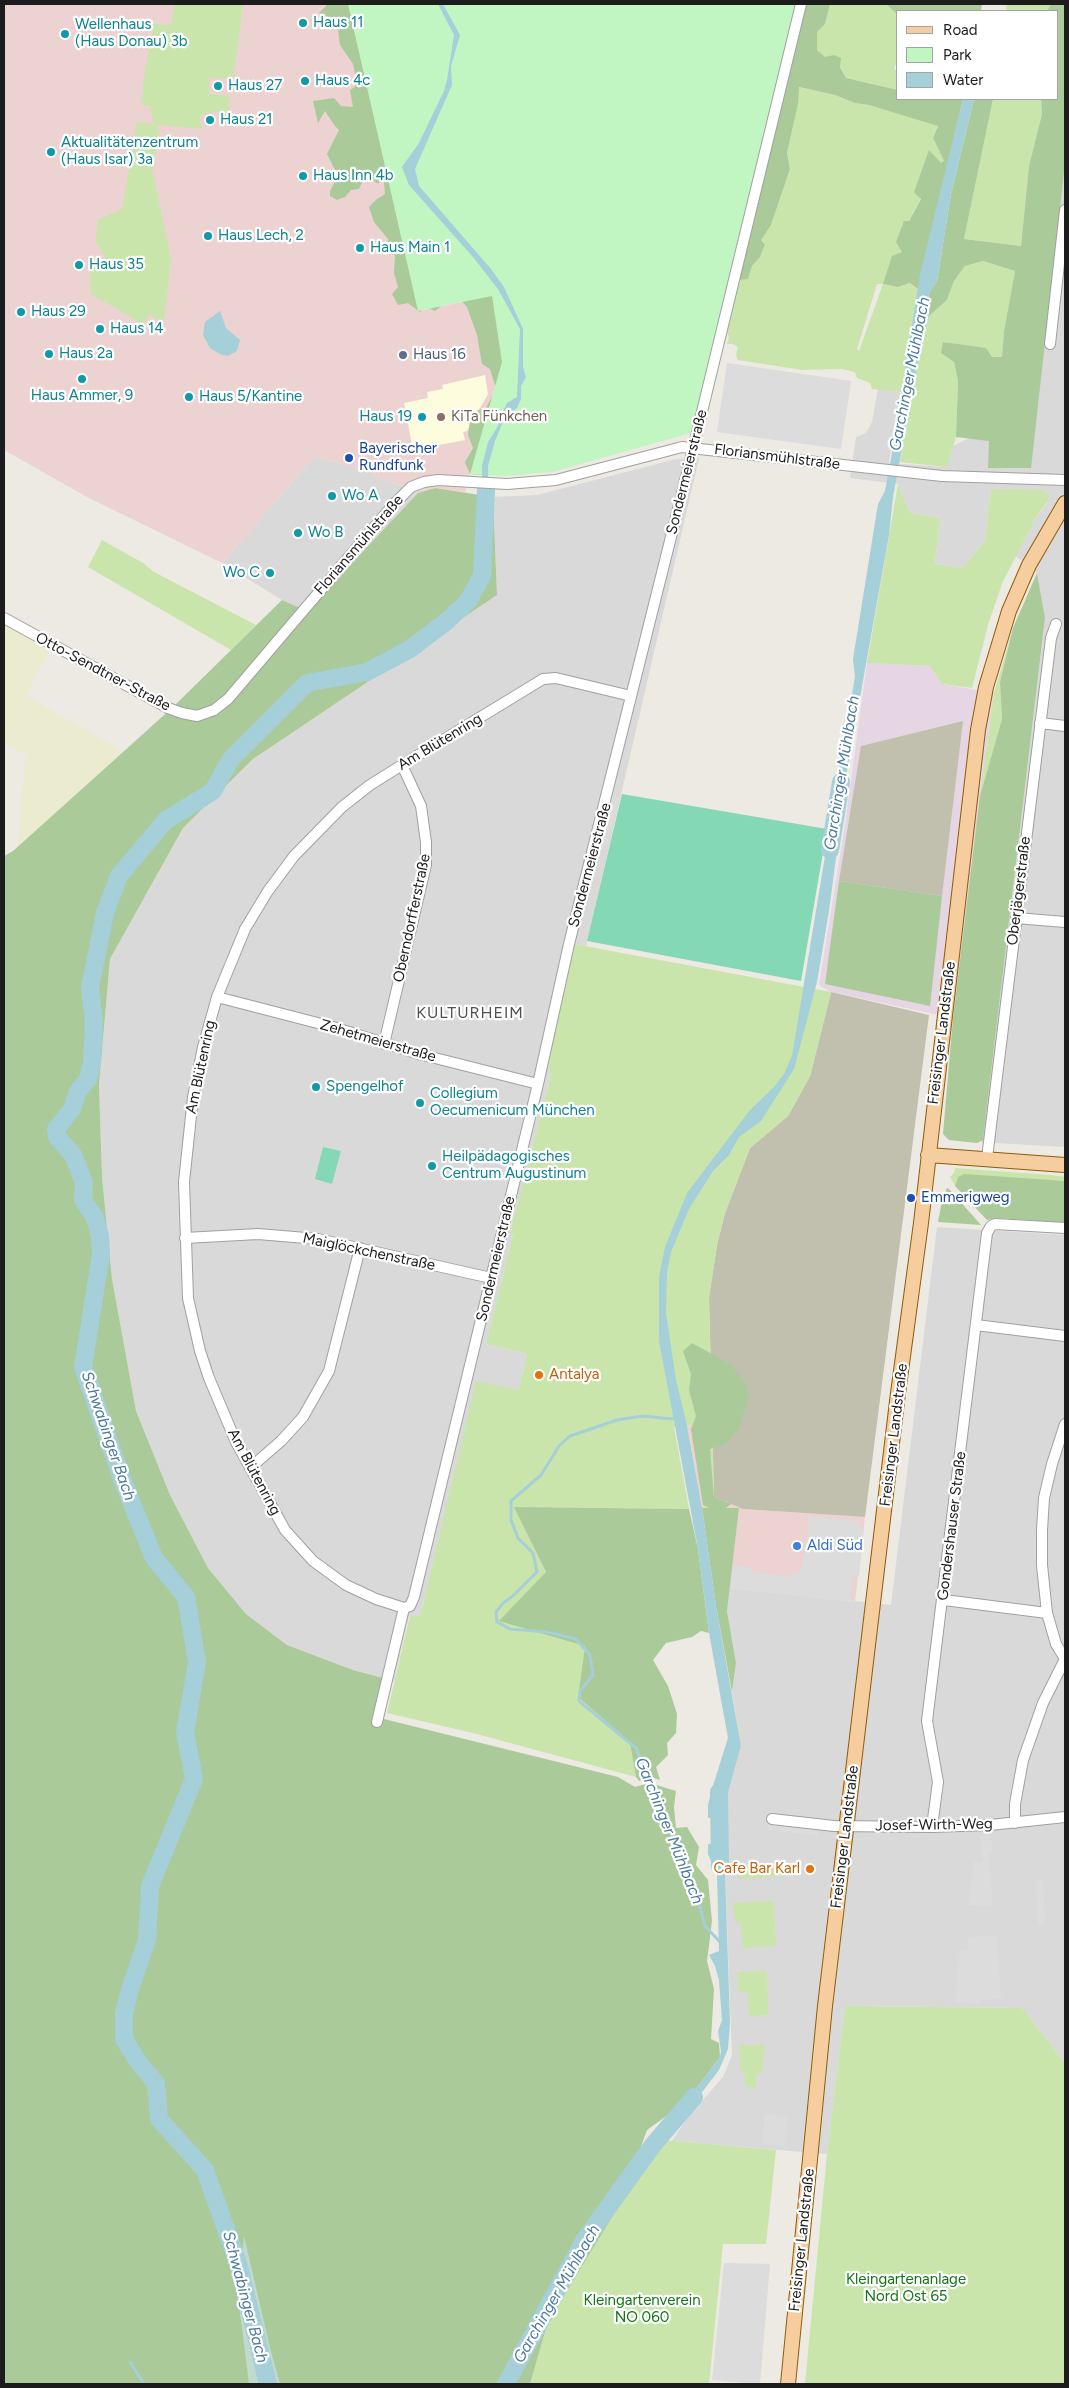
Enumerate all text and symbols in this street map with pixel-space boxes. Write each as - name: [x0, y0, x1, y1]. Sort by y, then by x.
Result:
- legend: [896, 10, 1059, 100]
- place label: Haus 11: [313, 14, 363, 32]
- place label: Wellenhaus (Haus Donau) 3b: [75, 16, 188, 51]
- marker: Haus 11: [297, 17, 309, 29]
- text: Road: [943, 21, 978, 39]
- marker: Wellenhaus (Haus Donau) 3b: [59, 28, 71, 40]
- text: Park: [943, 46, 972, 64]
- text: Water: [943, 71, 983, 89]
- place label: Haus 4c: [315, 72, 370, 90]
- marker: Haus 4c: [299, 75, 311, 87]
- place label: Haus 27: [228, 77, 282, 95]
- marker: Haus 27: [212, 80, 224, 92]
- place label: Haus 21: [220, 111, 273, 129]
- marker: Haus 21: [204, 114, 216, 126]
- place label: Aktualitätenzentrum (Haus Isar) 3a: [61, 134, 198, 169]
- marker: Aktualitätenzentrum (Haus Isar) 3a: [45, 146, 57, 158]
- place label: Haus Inn 4b: [313, 167, 394, 185]
- marker: Haus Inn 4b: [297, 170, 309, 182]
- place label: Haus Lech, 2: [218, 227, 304, 245]
- marker: Haus Lech, 2: [202, 230, 214, 242]
- place label: Haus Main 1: [370, 239, 450, 257]
- marker: Haus Main 1: [354, 242, 366, 254]
- place label: Haus 35: [89, 256, 144, 274]
- marker: Haus 35: [73, 259, 85, 271]
- water label: Garchinger Mühlbach: [886, 296, 934, 452]
- place label: Haus 29: [31, 303, 86, 321]
- marker: Haus 29: [15, 306, 27, 318]
- place label: Haus 14: [110, 320, 163, 338]
- marker: Haus 14: [94, 323, 106, 335]
- place label: Haus 2a: [59, 345, 113, 363]
- place label: Haus 16: [413, 346, 466, 364]
- marker: Haus 2a: [43, 348, 55, 360]
- marker: Haus 16: [397, 349, 409, 361]
- marker: Haus Ammer, 9: [76, 373, 88, 385]
- place label: Haus Ammer, 9: [31, 387, 133, 405]
- place label: Haus 5/Kantine: [199, 388, 302, 406]
- marker: Haus 5/Kantine: [183, 391, 195, 403]
- place label: Haus 19: [359, 408, 412, 426]
- place label: KiTa Fünkchen: [451, 408, 547, 426]
- street label: Sondermeierstraße: [663, 408, 711, 536]
- marker: Haus 19: [416, 411, 428, 423]
- marker: KiTa Fünkchen: [435, 411, 447, 423]
- place label: Bayerischer Rundfunk: [359, 440, 437, 475]
- street label: Floriansmühlstraße: [713, 440, 841, 474]
- marker: Bayerischer Rundfunk: [343, 452, 355, 464]
- place label: Wo A: [342, 487, 378, 505]
- marker: Wo A: [326, 490, 338, 502]
- street label: Floriansmühlstraße: [311, 491, 407, 599]
- place label: Wo B: [308, 524, 343, 542]
- marker: Wo B: [292, 527, 304, 539]
- place label: Wo C: [223, 564, 260, 582]
- marker: Wo C: [264, 567, 276, 579]
- street label: Otto-Sendtner-Straße: [32, 629, 174, 715]
- water label: Garchinger Mühlbach: [820, 694, 864, 852]
- street label: Am Blütenring: [394, 710, 486, 774]
- street label: Sondermeierstraße: [565, 801, 615, 929]
- street label: Oberjägerstraße: [1003, 836, 1035, 946]
- street label: Oberndorfferstraße: [390, 852, 434, 984]
- street label: Freisinger Landstraße: [924, 960, 960, 1106]
- district label: KULTURHEIM: [415, 1003, 525, 1023]
- street label: Zehetmeierstraße: [318, 1016, 438, 1066]
- street label: Am Blütenring: [182, 1018, 220, 1116]
- place label: Spengelhof: [326, 1078, 404, 1096]
- marker: Spengelhof: [310, 1081, 322, 1093]
- place label: Collegium Oecumenicum München: [430, 1085, 595, 1120]
- marker: Collegium Oecumenicum München: [414, 1097, 426, 1109]
- place label: Heilpädagogisches Centrum Augustinum: [442, 1148, 586, 1183]
- marker: Heilpädagogisches Centrum Augustinum: [426, 1160, 438, 1172]
- place label: Emmerigweg: [921, 1189, 1010, 1207]
- marker: Emmerigweg: [905, 1192, 917, 1204]
- street label: Sondermeierstraße: [473, 1195, 519, 1323]
- street label: Maiglöckchenstraße: [301, 1229, 437, 1275]
- street label: Freisinger Landstraße: [876, 1362, 912, 1508]
- place label: Antalya: [549, 1366, 599, 1384]
- water label: Schwabinger Bach: [77, 1369, 139, 1503]
- marker: Antalya: [533, 1369, 545, 1381]
- street label: Am Blütenring: [224, 1426, 284, 1518]
- street label: Gondershauser Straße: [934, 1450, 970, 1602]
- place label: Aldi Süd: [807, 1537, 863, 1555]
- marker: Aldi Süd: [791, 1540, 803, 1552]
- water label: Garchinger Mühlbach: [631, 1755, 707, 1907]
- street label: Freisinger Landstraße: [827, 1764, 863, 1910]
- street label: Josef-Wirth-Weg: [875, 1815, 993, 1835]
- place label: Cafe Bar Karl: [714, 1860, 800, 1878]
- marker: Cafe Bar Karl: [804, 1863, 816, 1875]
- street label: Freisinger Landstraße: [786, 2167, 818, 2313]
- water label: Garchinger Mühlbach: [510, 2222, 604, 2366]
- water label: Schwabinger Bach: [218, 2229, 272, 2365]
- park label: Kleingartenanlage Nord Ost 65: [846, 2271, 966, 2306]
- park label: Kleingartenverein NO 060: [583, 2292, 701, 2327]

